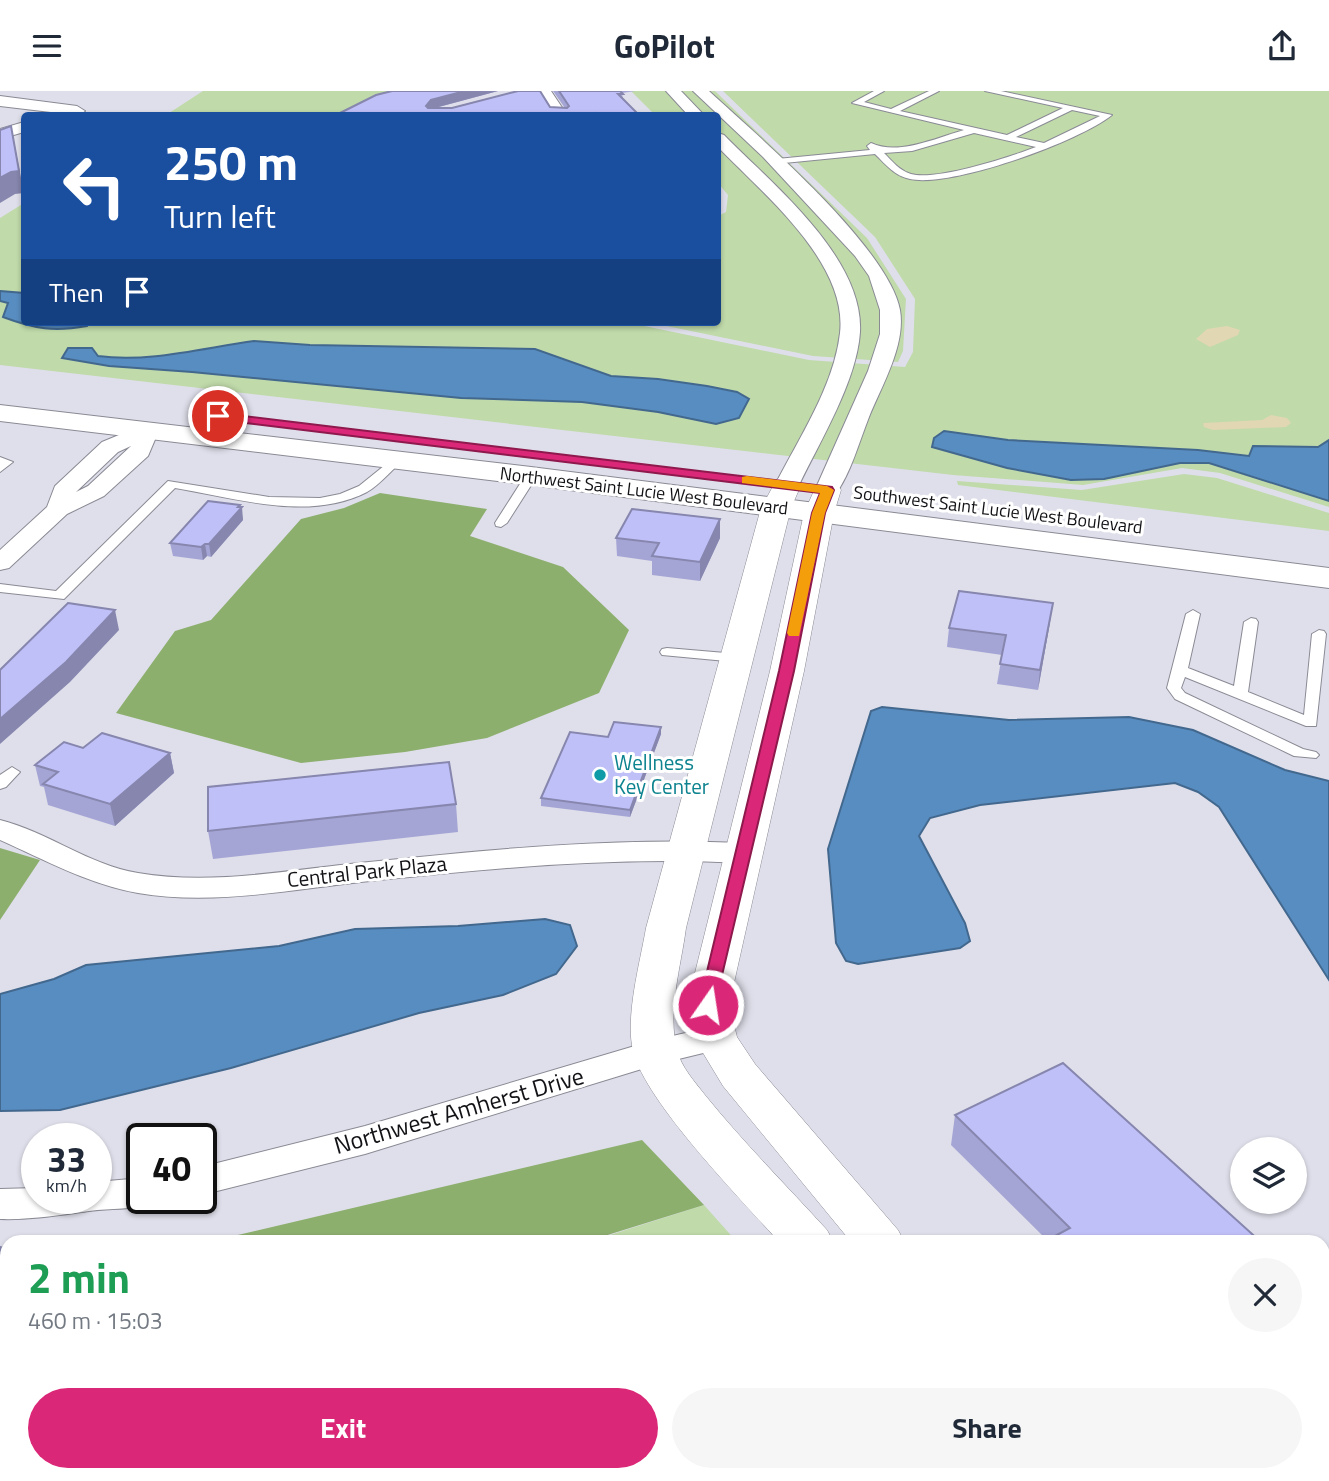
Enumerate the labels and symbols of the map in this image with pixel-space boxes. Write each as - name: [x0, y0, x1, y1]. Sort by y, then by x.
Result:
- pin: [188, 386, 248, 446]
- street label: Northwest Saint Lucie West Boulevard: [498, 459, 790, 522]
- street label: Southwest Saint Lucie West Boulevard: [852, 478, 1144, 541]
- place label: Wellness Key Center: [614, 746, 709, 802]
- marker: Wellness Key Center: [592, 767, 608, 783]
- street label: Central Park Plaza: [285, 847, 449, 895]
- position arrow: [671, 968, 745, 1042]
- street label: Northwest Amherst Drive: [330, 1057, 588, 1163]
- speed limit sign: 40: [126, 1123, 217, 1214]

